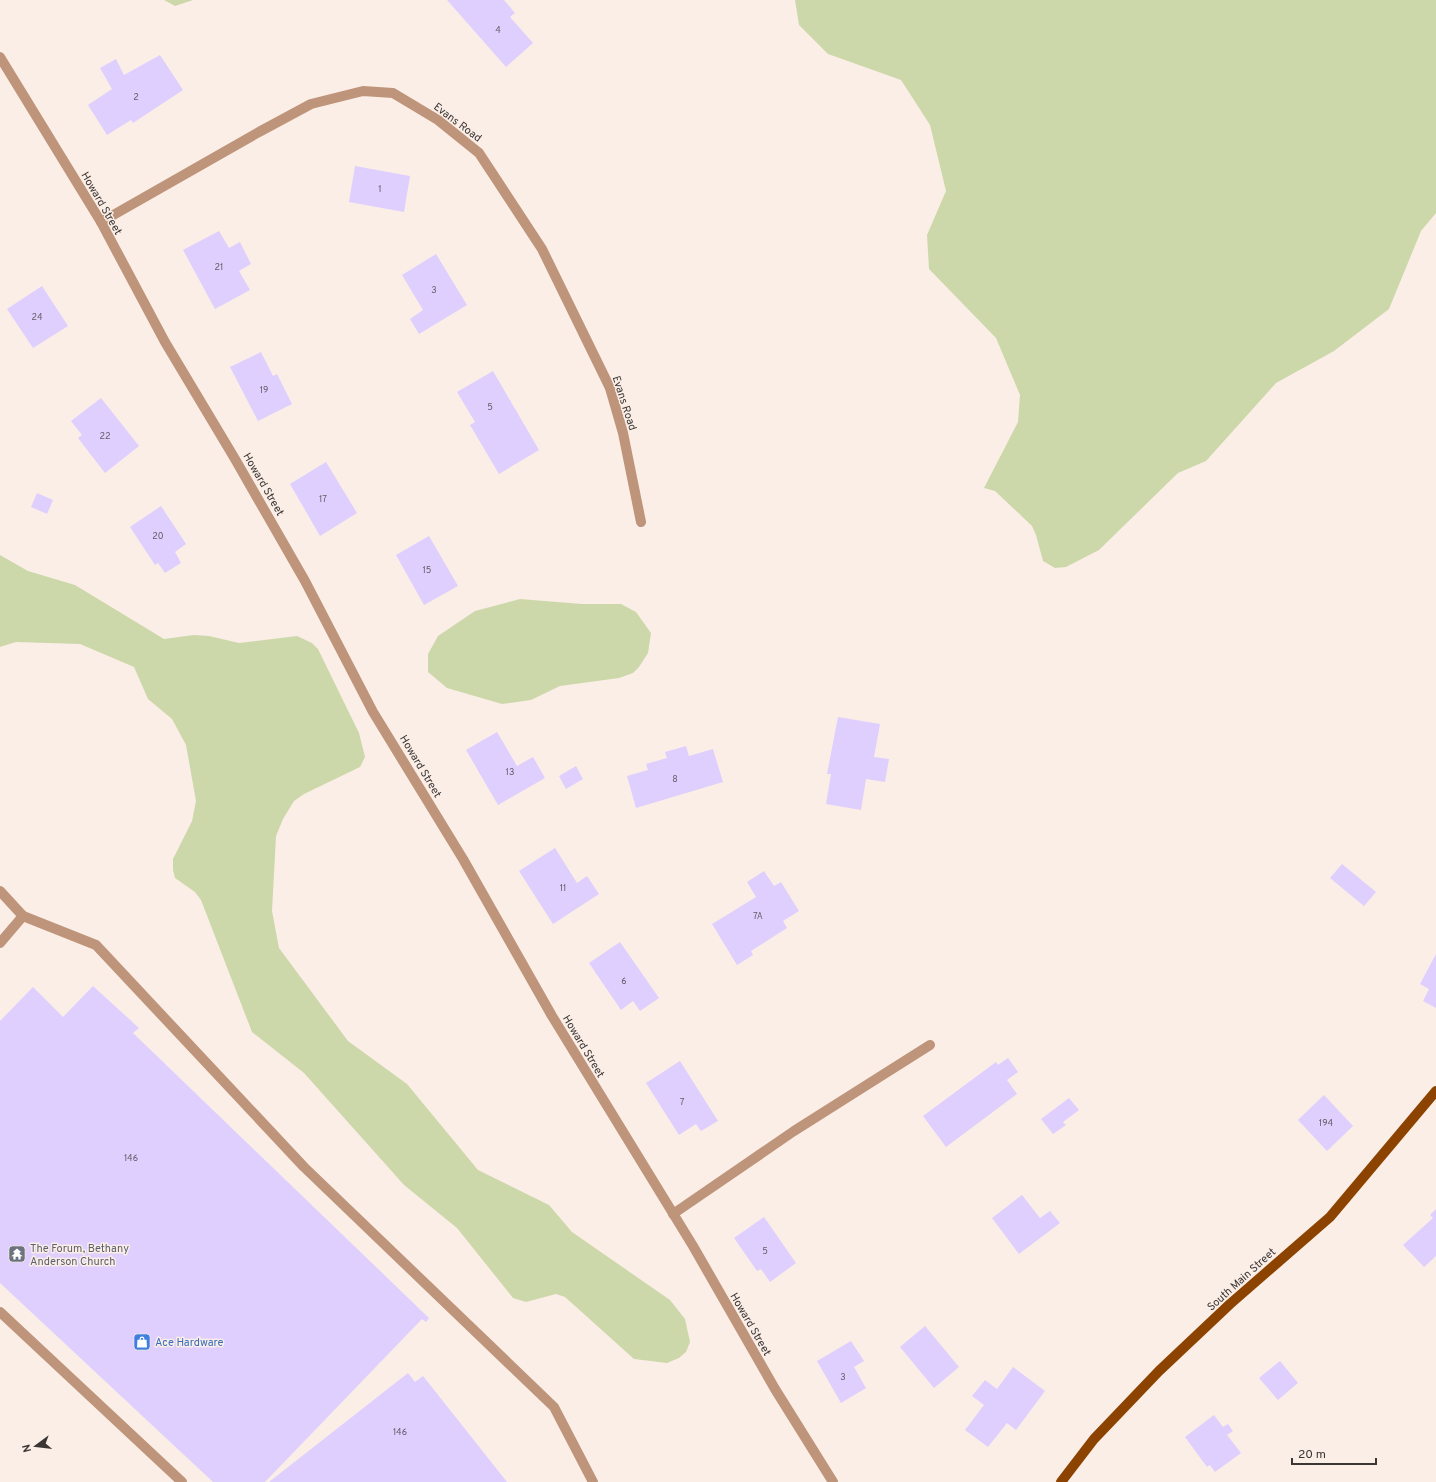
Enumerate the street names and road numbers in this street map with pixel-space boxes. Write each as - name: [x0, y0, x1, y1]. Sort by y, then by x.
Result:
- street label: Evans Road: [431, 100, 484, 145]
- street label: Howard Street: [77, 169, 125, 238]
- street label: Evans Road: [609, 374, 639, 432]
- street label: Howard Street: [239, 450, 287, 519]
- street label: Howard Street: [396, 733, 444, 800]
- street label: Howard Street: [559, 1013, 607, 1080]
- street label: South Main Street: [1204, 1245, 1279, 1314]
- street label: Howard Street: [726, 1290, 774, 1359]

